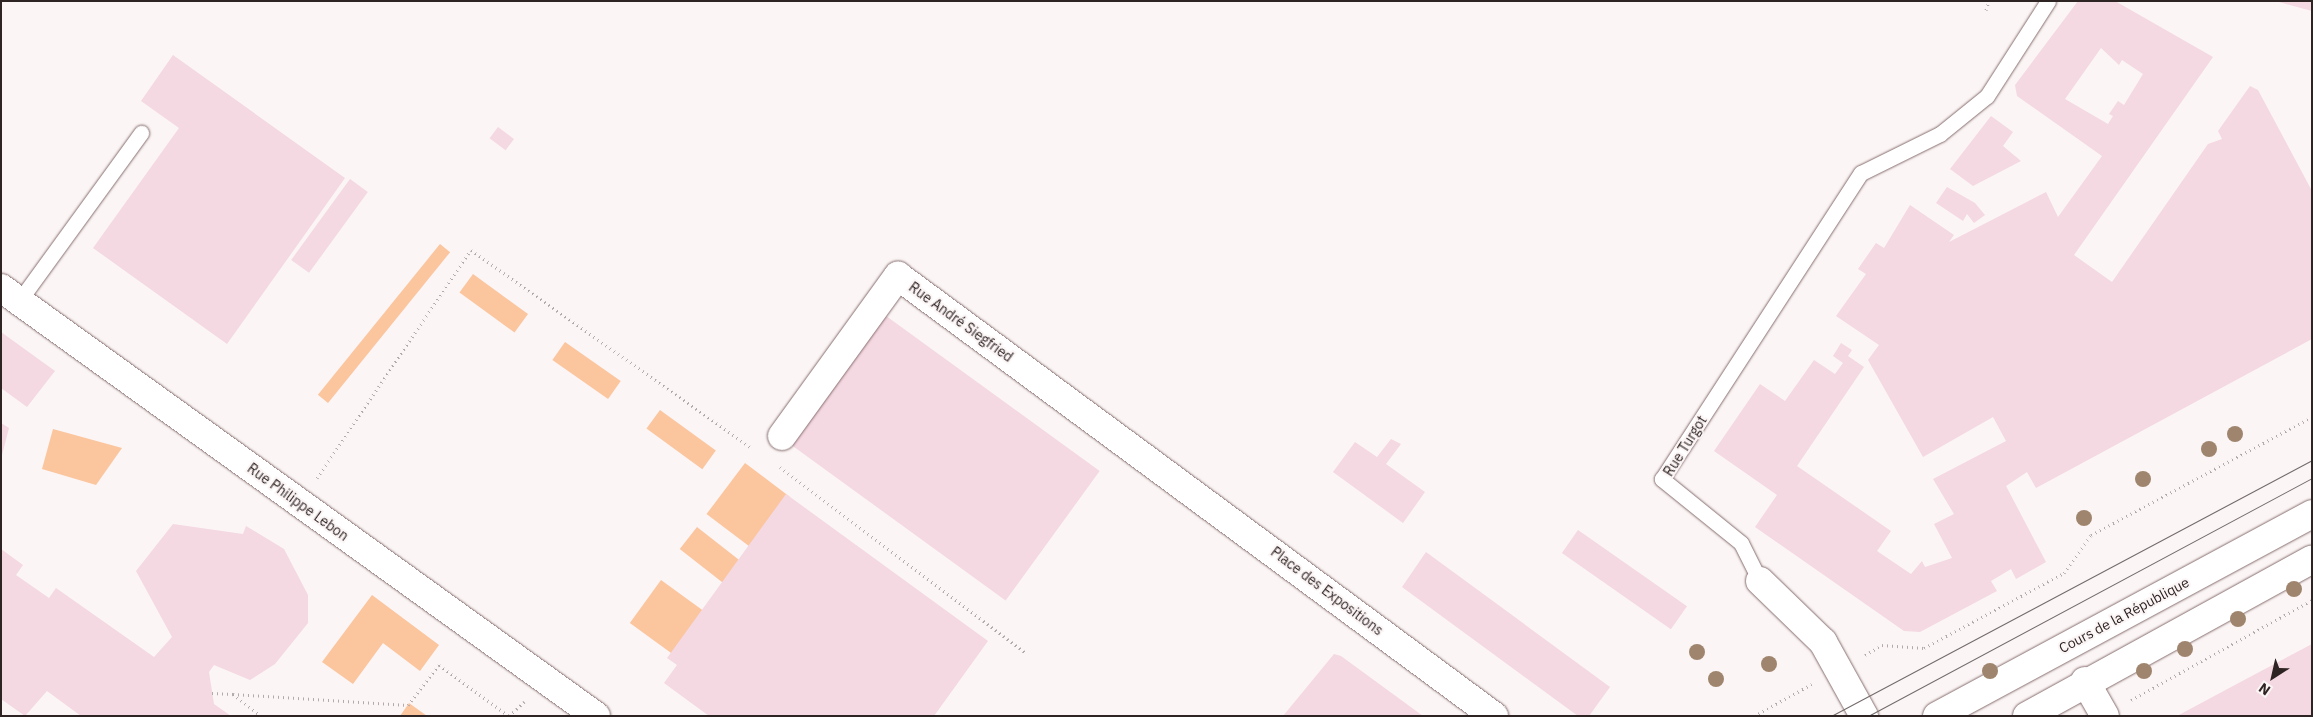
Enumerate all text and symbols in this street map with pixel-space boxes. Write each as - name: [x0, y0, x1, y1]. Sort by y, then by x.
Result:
- street label: Rue André Siegfried: [906, 279, 1016, 365]
- street label: Rue Turgot: [1660, 413, 1710, 479]
- street label: Rue Philippe Lebon: [244, 460, 352, 544]
- street label: Place des Expositions: [1268, 543, 1386, 639]
- street label: Cours de la République: [2056, 574, 2192, 656]
- north arrow: [2248, 652, 2298, 702]
- text: N: [2255, 679, 2274, 700]

